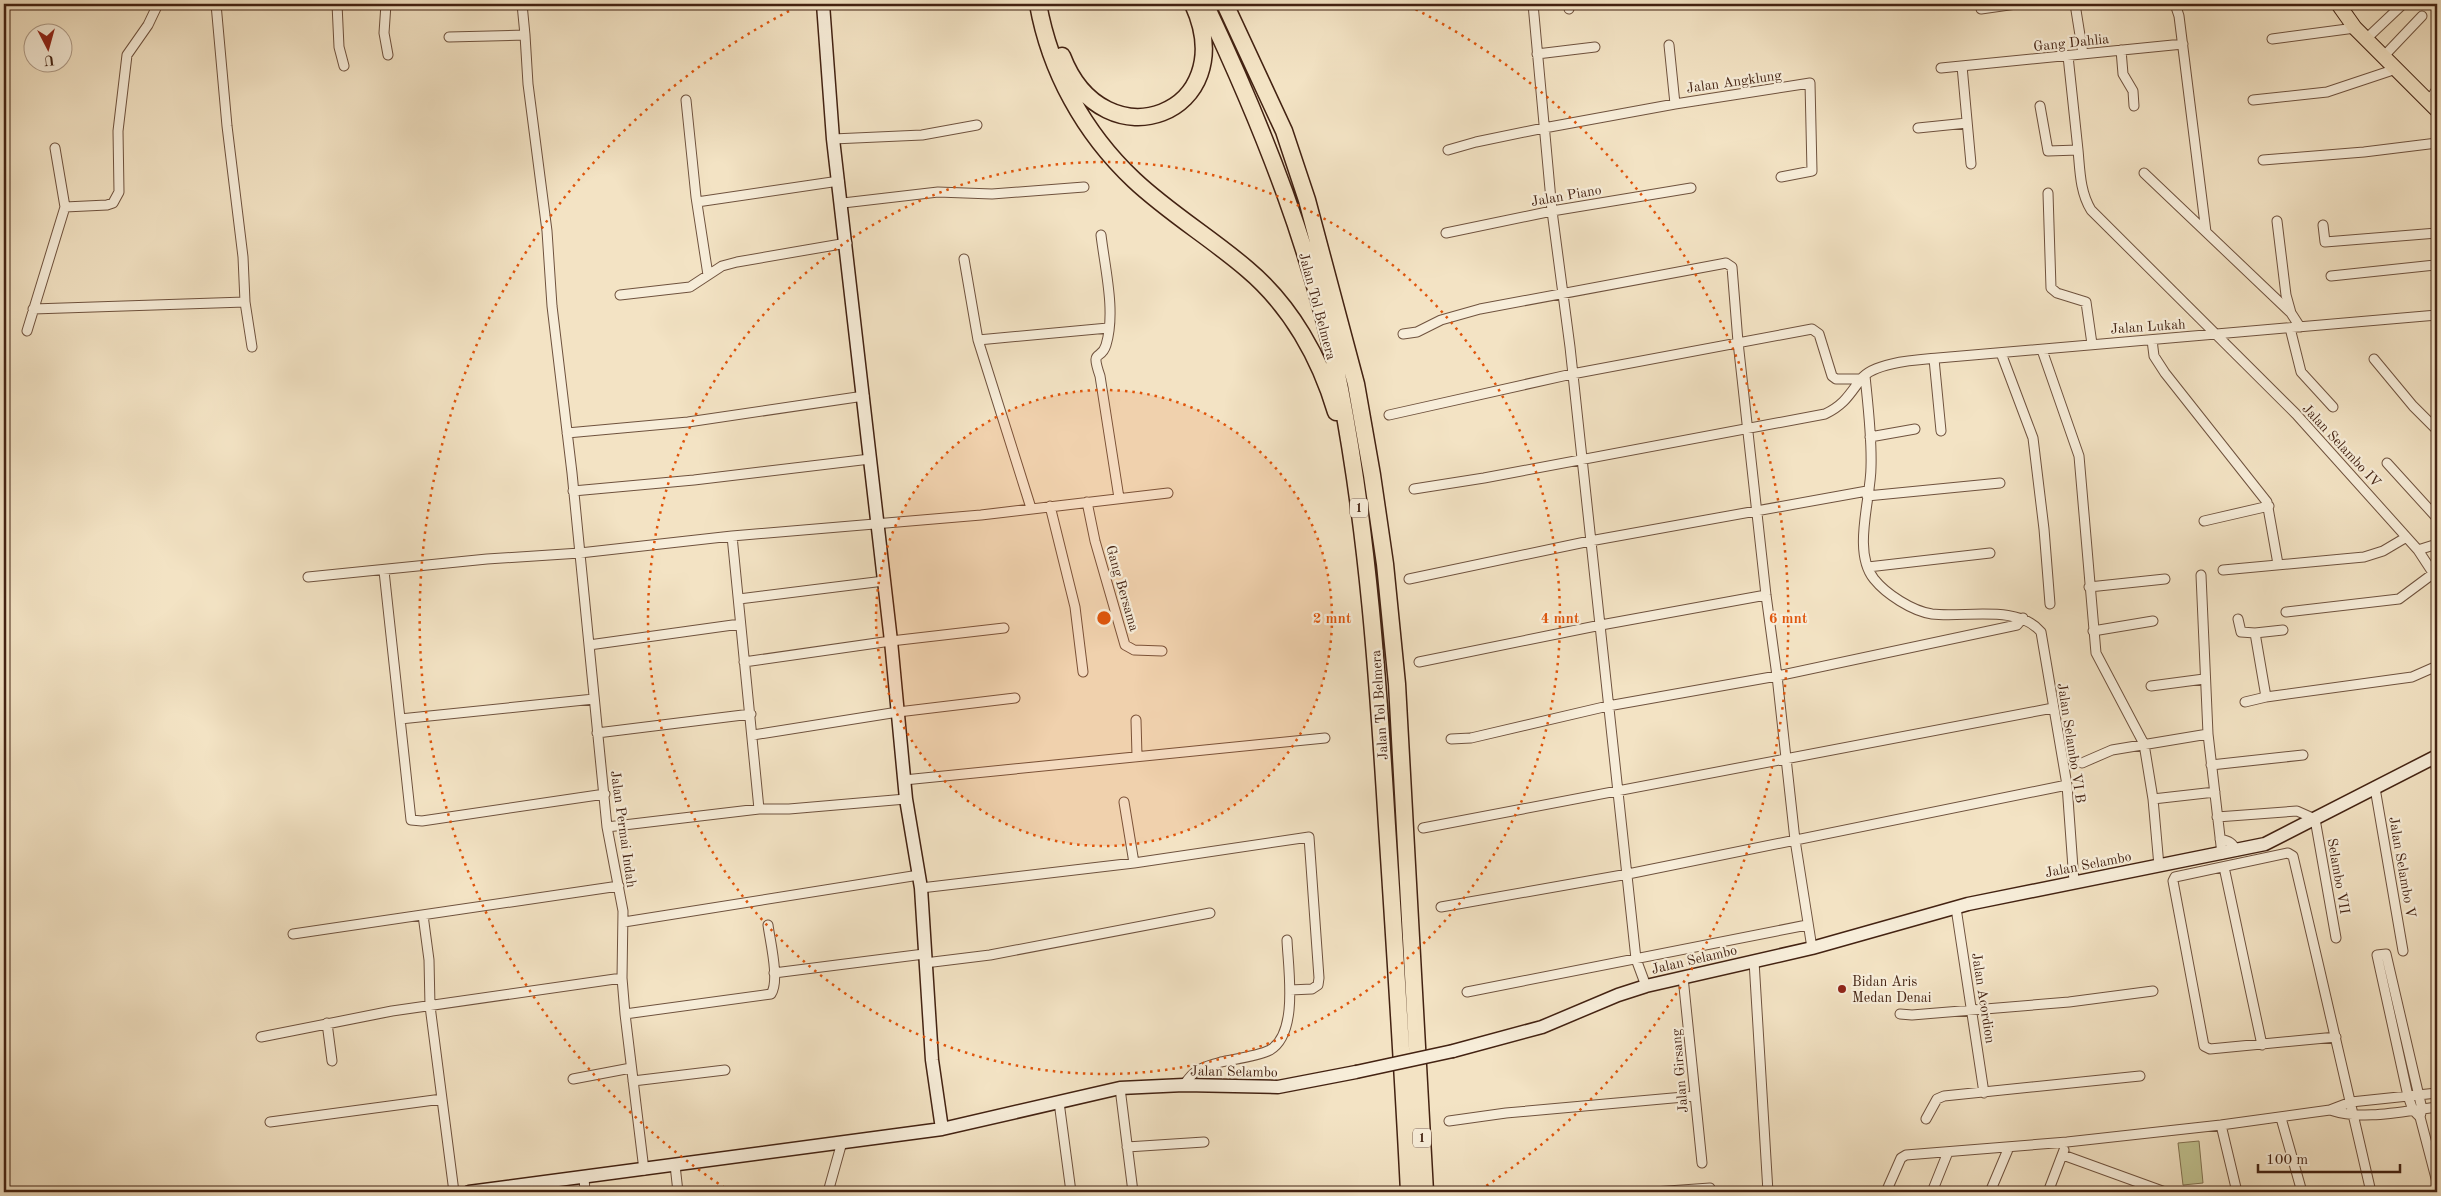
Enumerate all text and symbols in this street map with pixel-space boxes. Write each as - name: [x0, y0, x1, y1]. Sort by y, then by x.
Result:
- north arrow: [22, 22, 72, 72]
- street label: Gang Dahlia: [2033, 32, 2110, 54]
- text: U: [43, 52, 56, 67]
- street label: Jalan Angklung: [1686, 68, 1783, 96]
- street label: Jalan Piano: [1530, 183, 1603, 209]
- street label: Jalan Tol Belmera: [1296, 251, 1338, 361]
- street label: Jalan Lukah: [2110, 317, 2187, 337]
- street label: Jalan Selambo IV: [2299, 401, 2383, 490]
- road number: 1: [1350, 498, 1368, 518]
- street label: Gang Bersama: [1103, 544, 1141, 633]
- centre of rings: [1095, 609, 1113, 627]
- text: 2 mnt: [1313, 612, 1352, 627]
- text: 4 mnt: [1541, 612, 1580, 627]
- text: 6 mnt: [1769, 612, 1808, 627]
- street label: Jalan Tol Belmera: [1369, 649, 1391, 761]
- street label: Jalan Selambo VI B: [2055, 682, 2087, 804]
- street label: Jalan Permai Indah: [608, 770, 638, 889]
- street label: Jalan Selambo V: [2386, 816, 2418, 919]
- street label: Selambo VII: [2324, 837, 2352, 915]
- street label: Jalan Selambo: [2044, 850, 2133, 880]
- street label: Jalan Selambo: [1650, 943, 1739, 977]
- street label: Jalan Acordion: [1969, 952, 1997, 1045]
- place label: Bidan Aris Medan Denai: [1852, 975, 1932, 1005]
- marker: Bidan Aris Medan Denai: [1836, 983, 1848, 995]
- street label: Jalan Girsang: [1669, 1028, 1691, 1114]
- street label: Jalan Selambo: [1190, 1064, 1278, 1080]
- road number: 1: [1413, 1128, 1431, 1148]
- scale bar: [2258, 1141, 2401, 1173]
- text: 100 m: [2266, 1153, 2308, 1168]

